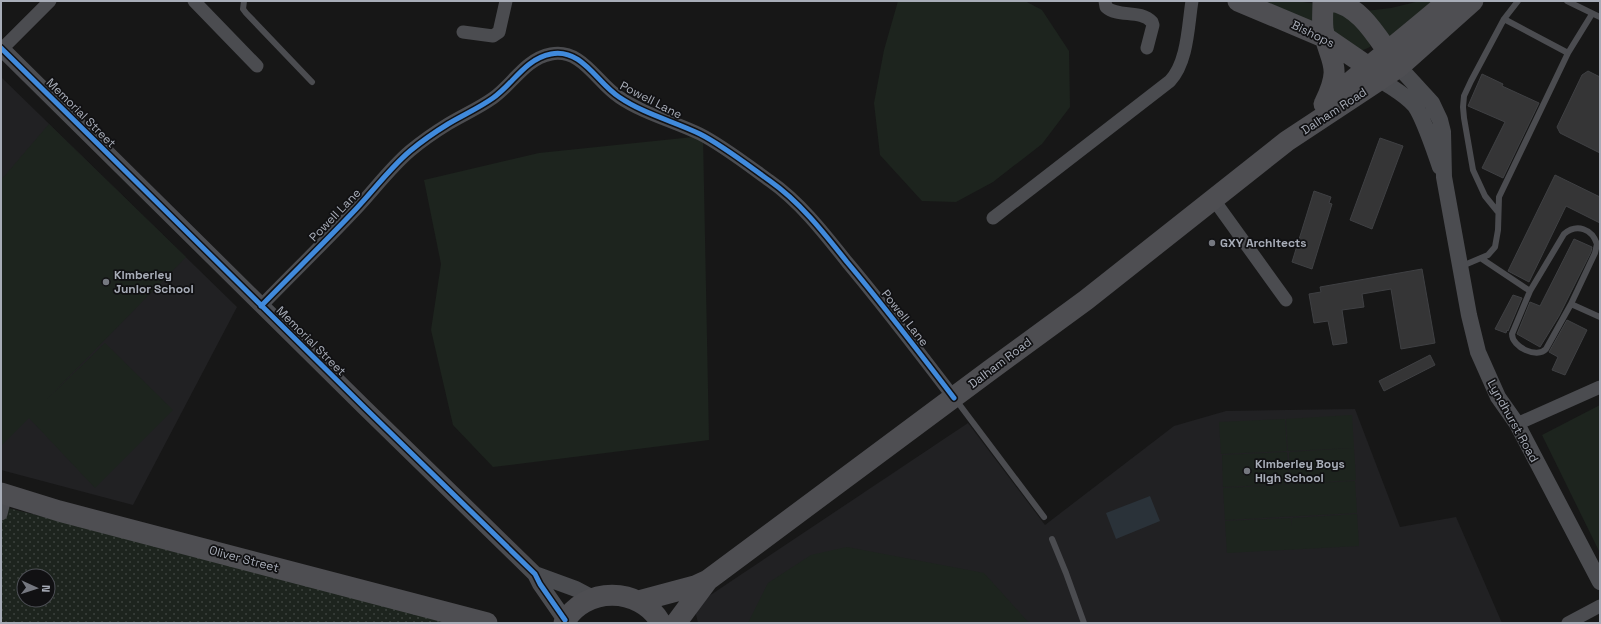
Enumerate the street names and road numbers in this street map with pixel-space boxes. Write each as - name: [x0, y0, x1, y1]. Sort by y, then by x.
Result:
- street label: Bishops: [1289, 17, 1337, 51]
- street label: Memorial Street: [43, 75, 119, 151]
- street label: Powell Lane: [617, 77, 685, 123]
- street label: Dalham Road: [1298, 84, 1370, 138]
- street label: Powell Lane: [306, 185, 364, 245]
- street label: Powell Lane: [878, 286, 932, 350]
- street label: Memorial Street: [273, 303, 349, 379]
- street label: Dalham Road: [965, 334, 1035, 392]
- street label: Lyndhurst Road: [1484, 377, 1542, 465]
- street label: Oliver Street: [207, 542, 281, 576]

